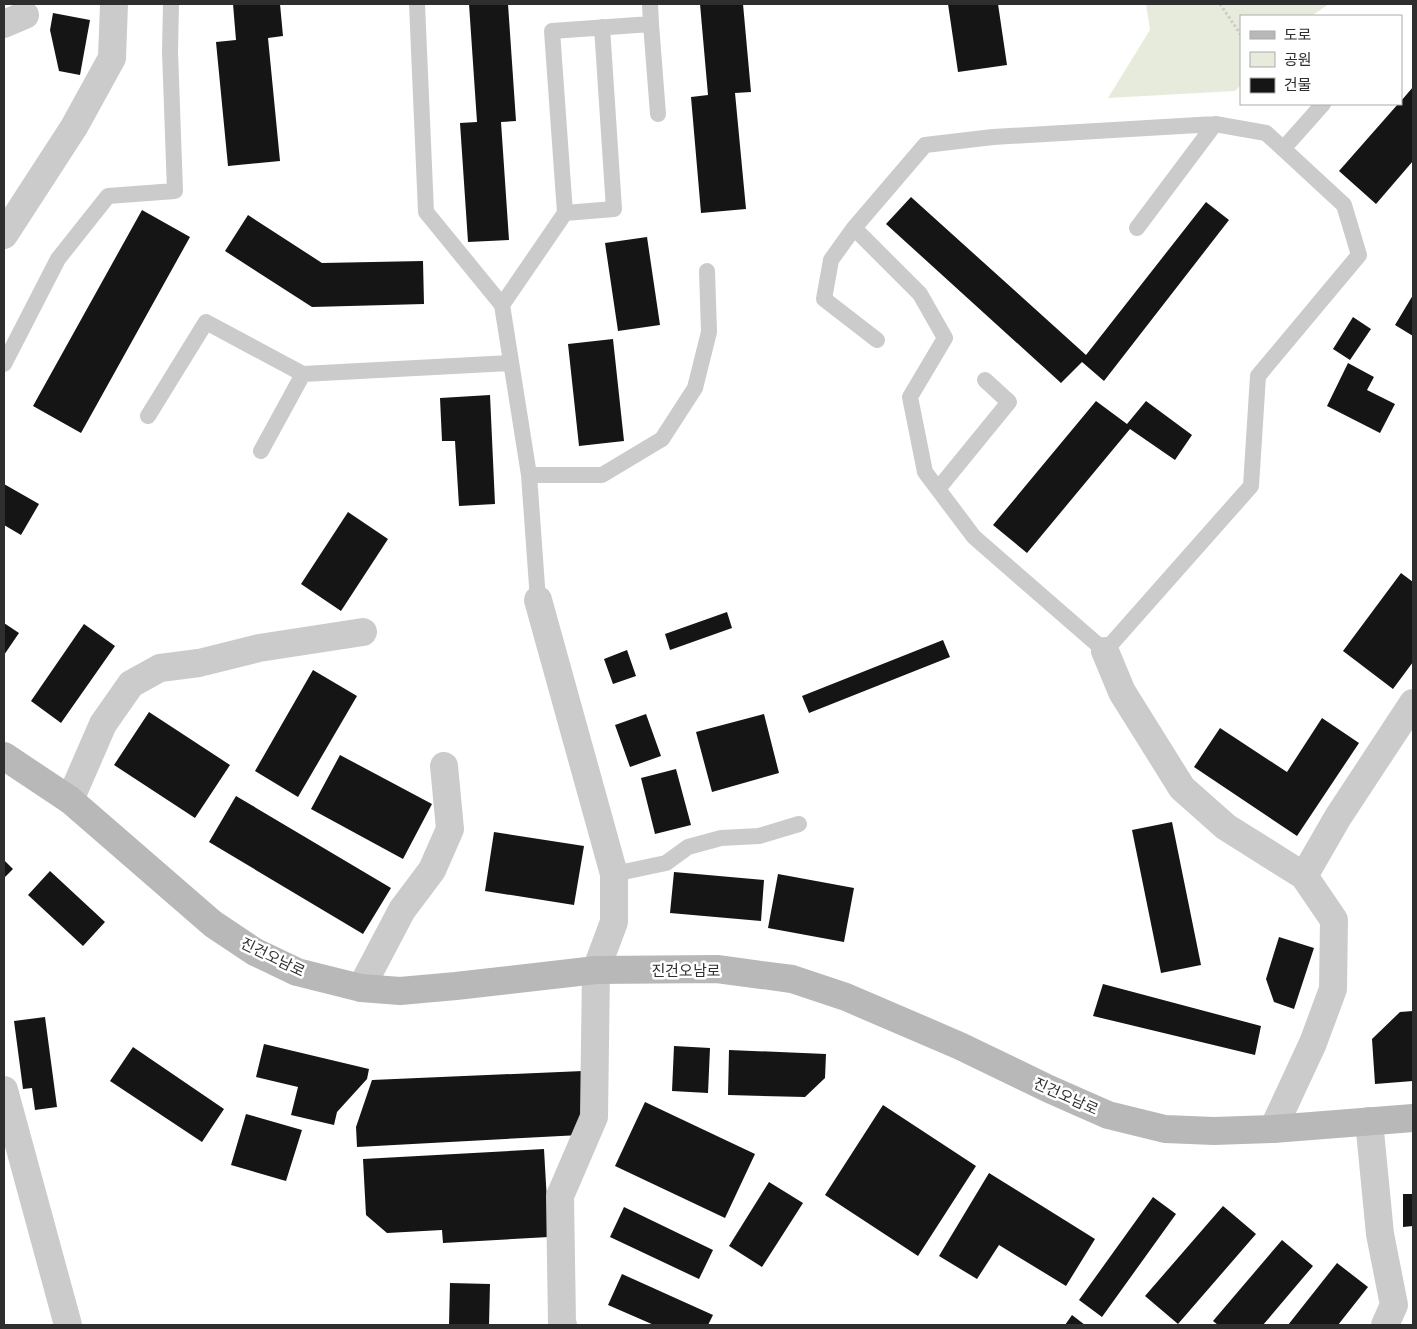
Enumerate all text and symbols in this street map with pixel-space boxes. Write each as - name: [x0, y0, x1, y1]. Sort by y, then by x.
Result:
- legend: [1240, 15, 1402, 105]
- text: 도로: [1284, 26, 1312, 43]
- text: 공원: [1284, 51, 1312, 68]
- text: 건물: [1284, 76, 1312, 93]
- street label: 진건오남로: [238, 934, 308, 980]
- street label: 진건오남로: [651, 962, 721, 979]
- street label: 진건오남로: [1031, 1074, 1101, 1118]

